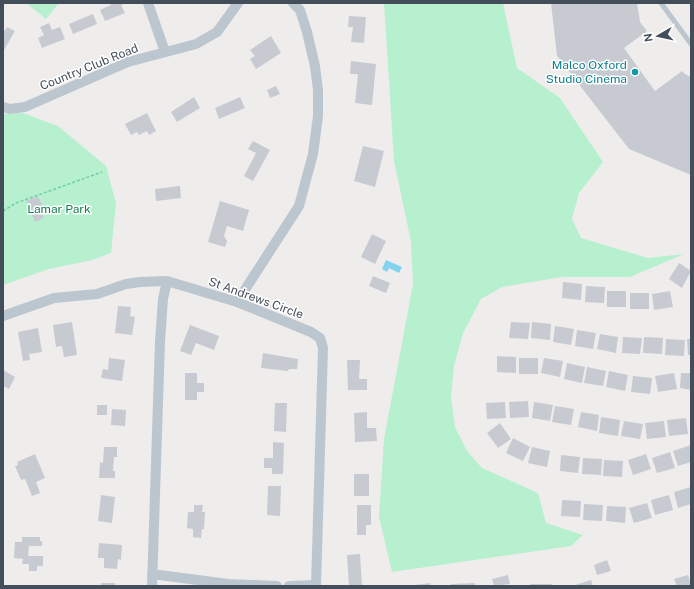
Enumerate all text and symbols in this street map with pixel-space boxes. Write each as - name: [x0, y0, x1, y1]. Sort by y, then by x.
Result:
- north arrow: [638, 16, 678, 56]
- text: N: [642, 32, 655, 43]
- street label: Country Club Road: [38, 41, 140, 93]
- place label: Malco Oxford Studio Cinema: [546, 58, 627, 86]
- marker: Malco Oxford Studio Cinema: [630, 67, 640, 77]
- park label: Lamar Park: [27, 202, 91, 216]
- street label: St Andrews Circle: [207, 274, 306, 322]

